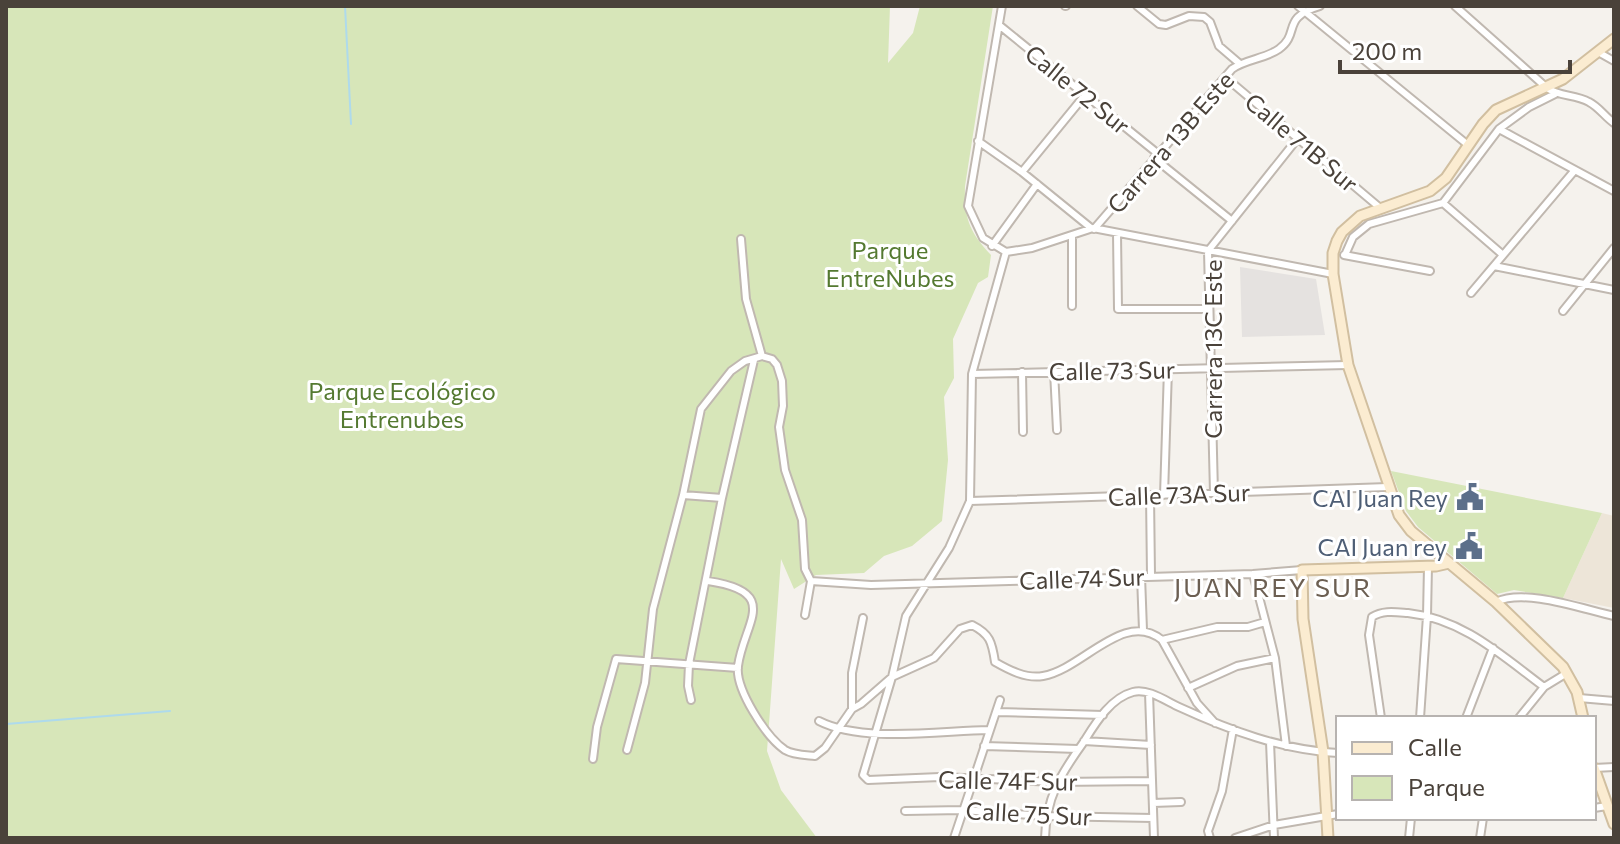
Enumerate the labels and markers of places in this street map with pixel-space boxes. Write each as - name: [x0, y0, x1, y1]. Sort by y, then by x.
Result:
- public building icon: CAI Juan Rey: [1455, 482, 1485, 512]
- place label: CAI Juan Rey: [1312, 483, 1448, 512]
- public building icon: CAI Juan rey: [1454, 531, 1484, 561]
- place label: CAI Juan rey: [1317, 532, 1447, 561]

